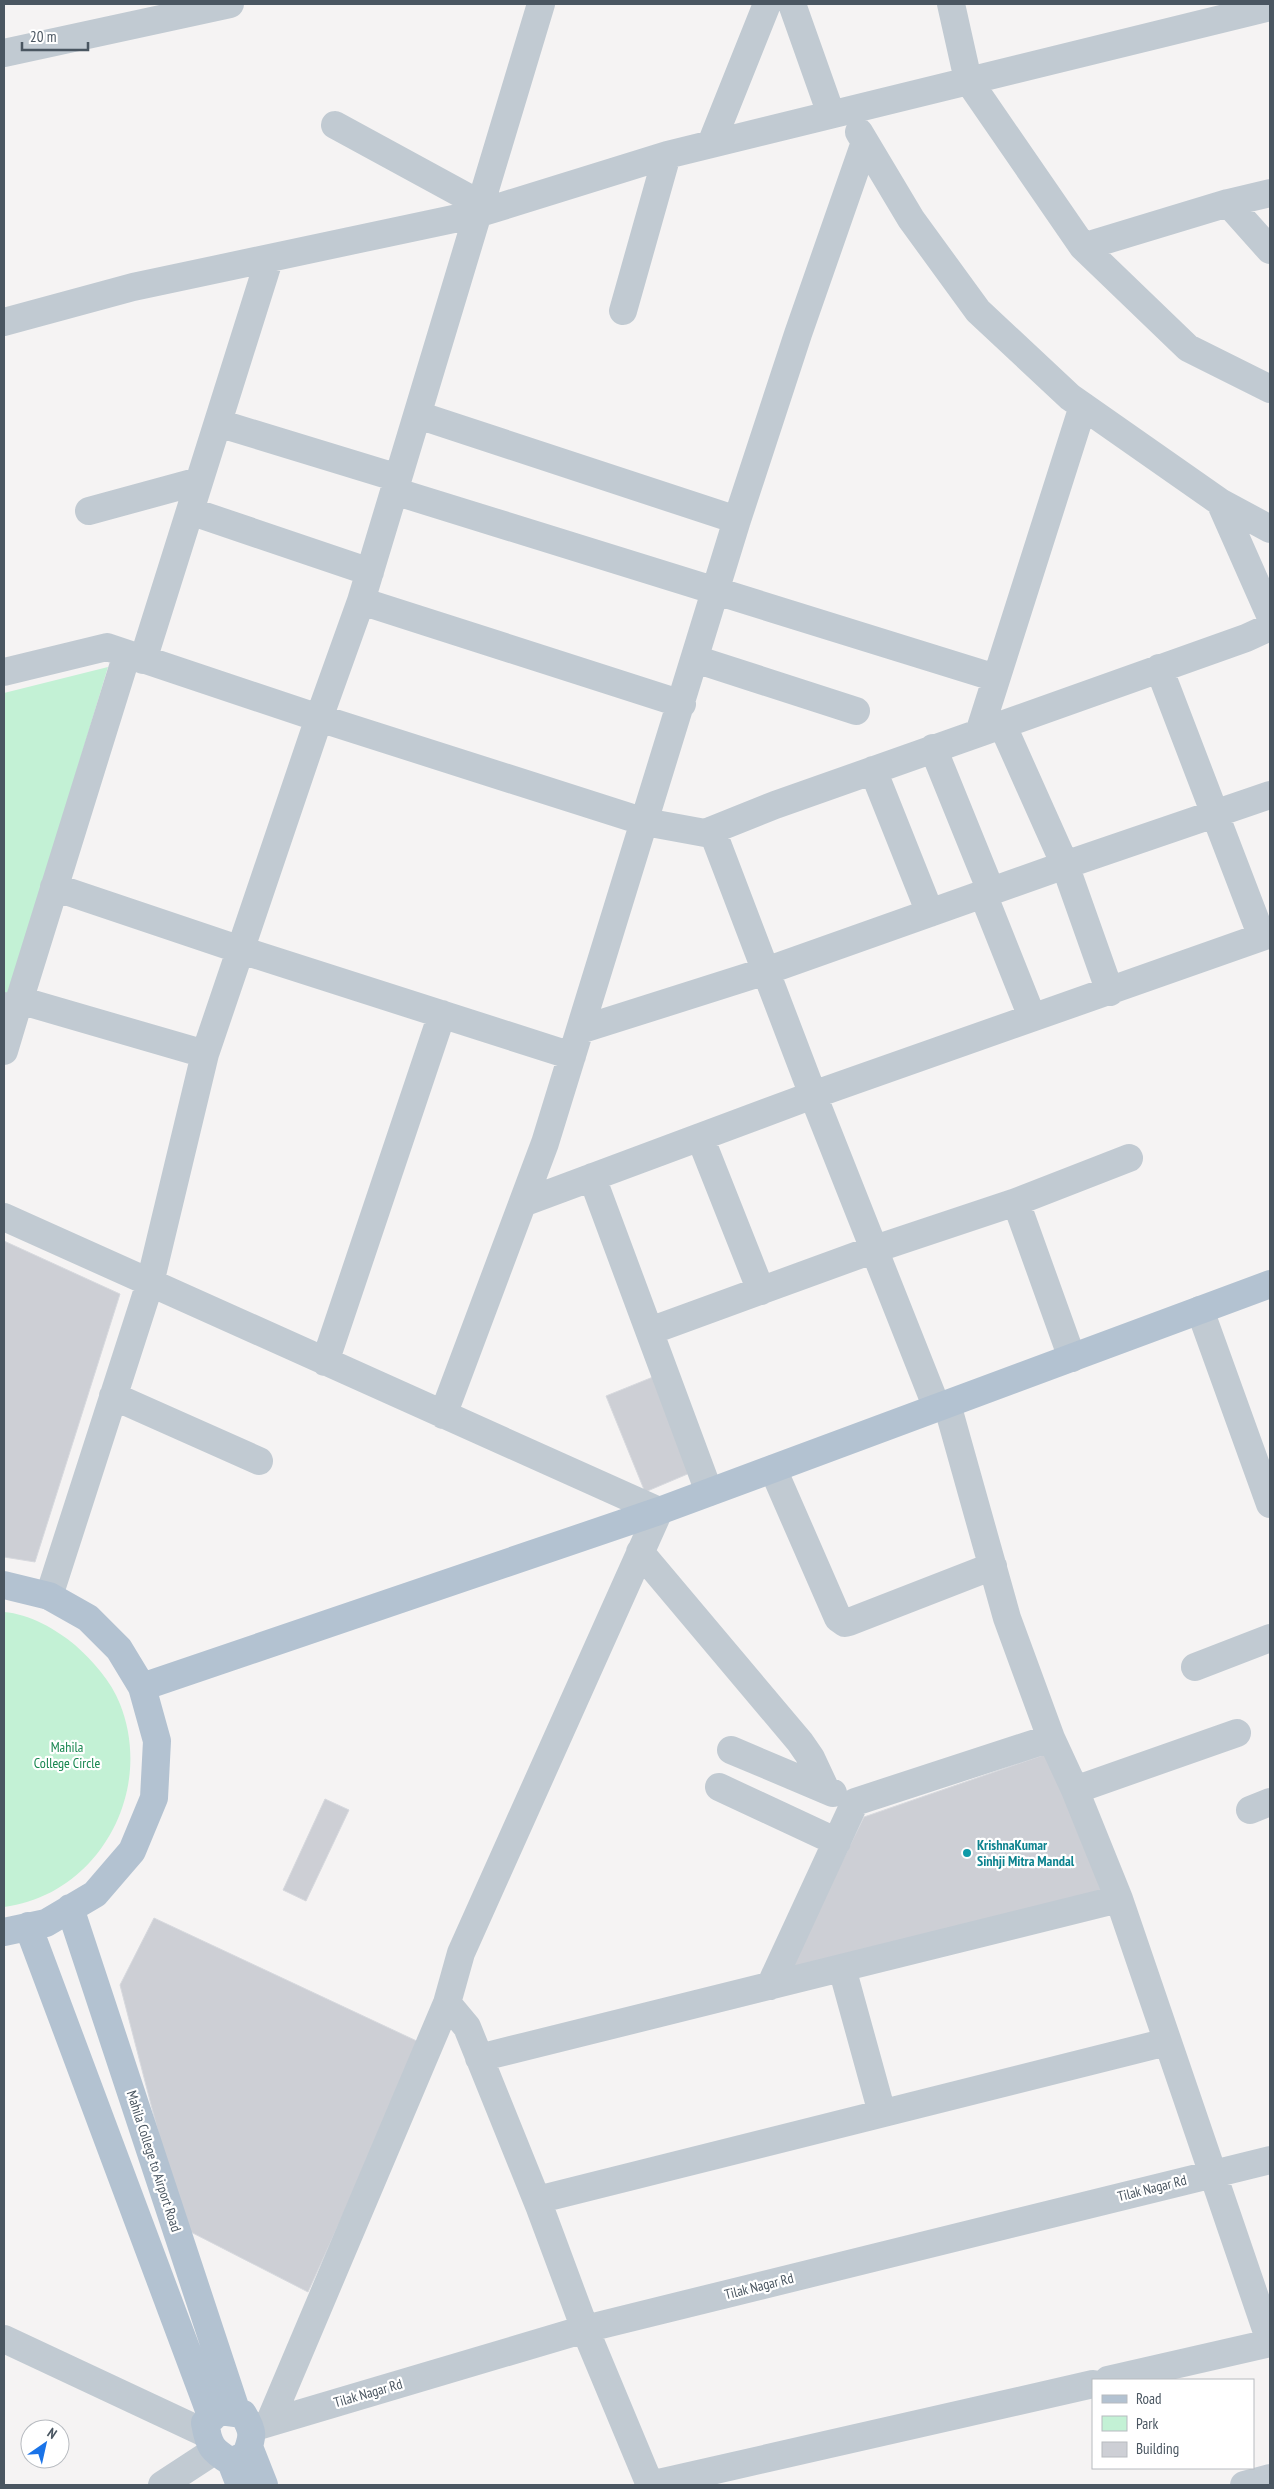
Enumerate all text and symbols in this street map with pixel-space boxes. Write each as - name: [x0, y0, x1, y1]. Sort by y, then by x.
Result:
- scale bar: [22, 20, 89, 52]
- text: 20 m: [30, 27, 56, 46]
- park label: Mahila College Circle: [34, 1738, 100, 1772]
- place label: KrishnaKumar Sinhji Mitra Mandal: [977, 1836, 1075, 1870]
- marker: KrishnaKumar Sinhji Mitra Mandal: [961, 1847, 973, 1859]
- street label: Mahila College to Airport Road: [123, 2088, 185, 2234]
- street label: Tilak Nagar Rd: [1116, 2171, 1188, 2205]
- street label: Tilak Nagar Rd: [723, 2269, 795, 2303]
- street label: Tilak Nagar Rd: [332, 2375, 404, 2411]
- legend: [1092, 2379, 1254, 2469]
- text: Road: [1136, 2389, 1162, 2408]
- text: Park: [1136, 2414, 1158, 2433]
- north arrow: [20, 2419, 70, 2469]
- text: N: [44, 2424, 60, 2443]
- text: Building: [1136, 2439, 1179, 2458]

